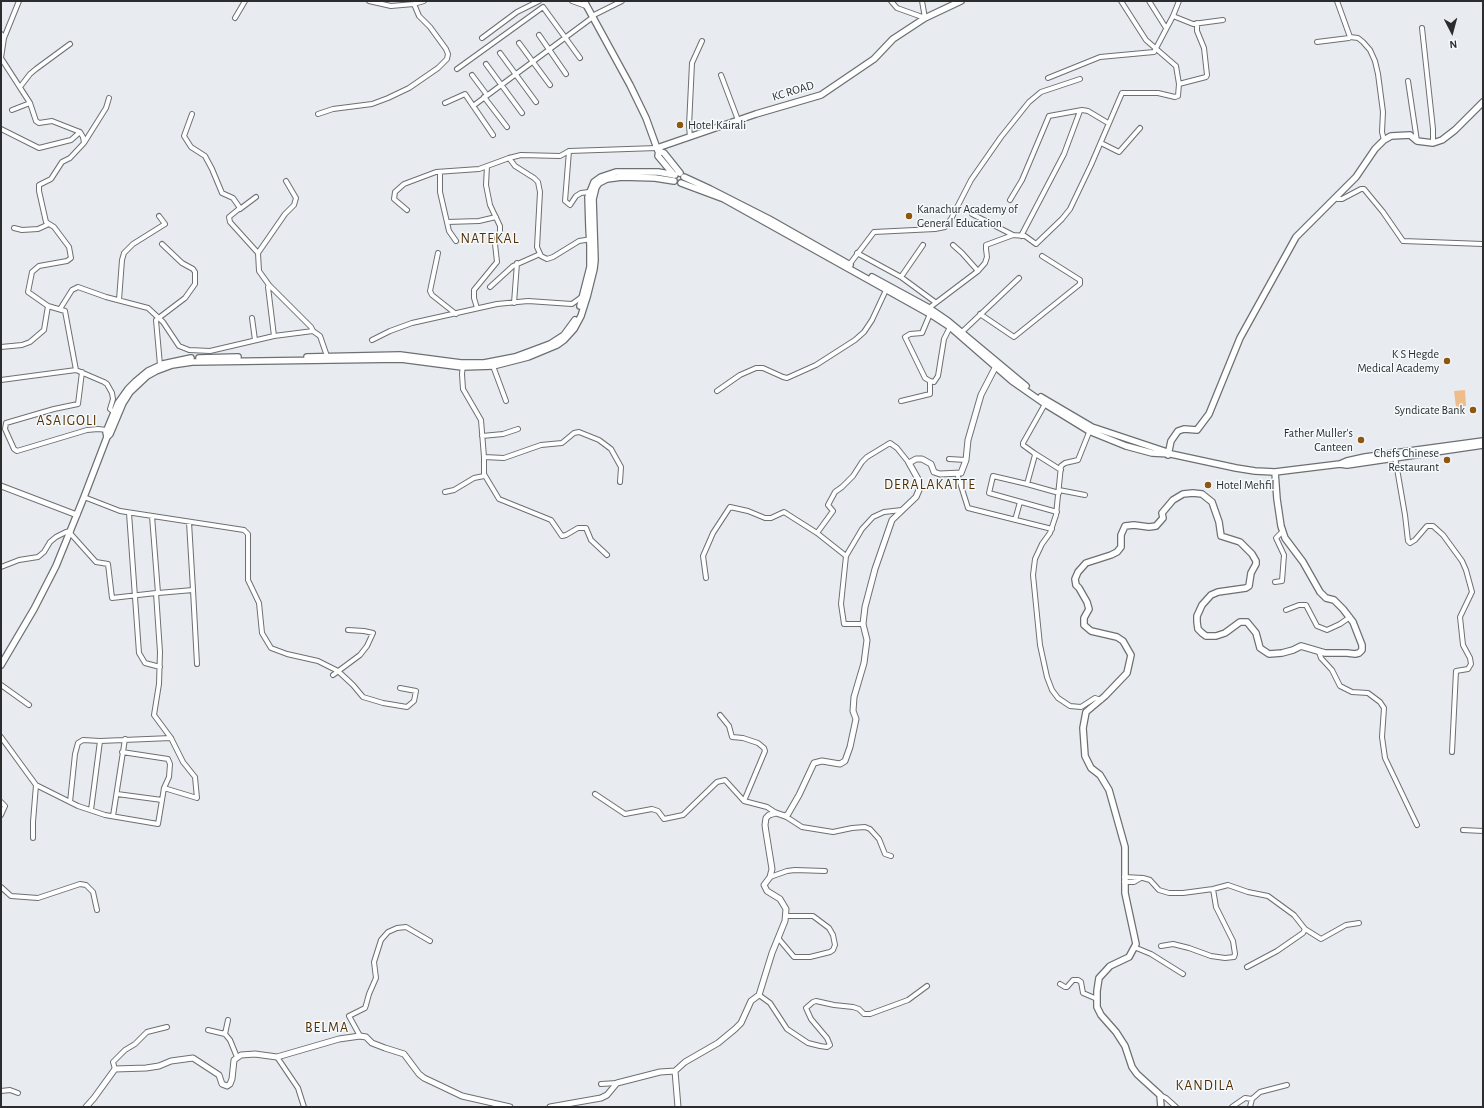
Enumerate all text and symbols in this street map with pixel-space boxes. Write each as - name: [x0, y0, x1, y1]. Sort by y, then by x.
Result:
- north arrow: [1432, 12, 1472, 52]
- text: N: [1449, 39, 1458, 50]
- street label: KC ROAD: [770, 78, 816, 104]
- place label: Hotel Kairali: [688, 118, 746, 132]
- marker: Hotel Kairali: [675, 120, 685, 130]
- place label: Kanachur Academy of General Education: [917, 202, 1018, 230]
- marker: Kanachur Academy of General Education: [904, 211, 914, 221]
- district label: NATEKAL: [460, 231, 520, 247]
- place label: K S Hegde Medical Academy: [1357, 347, 1439, 375]
- marker: K S Hegde Medical Academy: [1442, 356, 1452, 366]
- place label: Syndicate Bank: [1394, 403, 1465, 417]
- marker: Syndicate Bank: [1468, 405, 1478, 415]
- district label: ASAIGOLI: [36, 413, 98, 429]
- place label: Father Muller's Canteen: [1284, 426, 1353, 454]
- marker: Father Muller's Canteen: [1356, 435, 1366, 445]
- place label: Chefs Chinese Restaurant: [1374, 446, 1439, 474]
- marker: Chefs Chinese Restaurant: [1442, 455, 1452, 465]
- district label: DERALAKATTE: [884, 477, 976, 493]
- place label: Hotel Mehfil: [1216, 478, 1274, 492]
- marker: Hotel Mehfil: [1203, 480, 1213, 490]
- district label: BELMA: [305, 1020, 349, 1036]
- district label: KANDILA: [1175, 1078, 1235, 1094]

